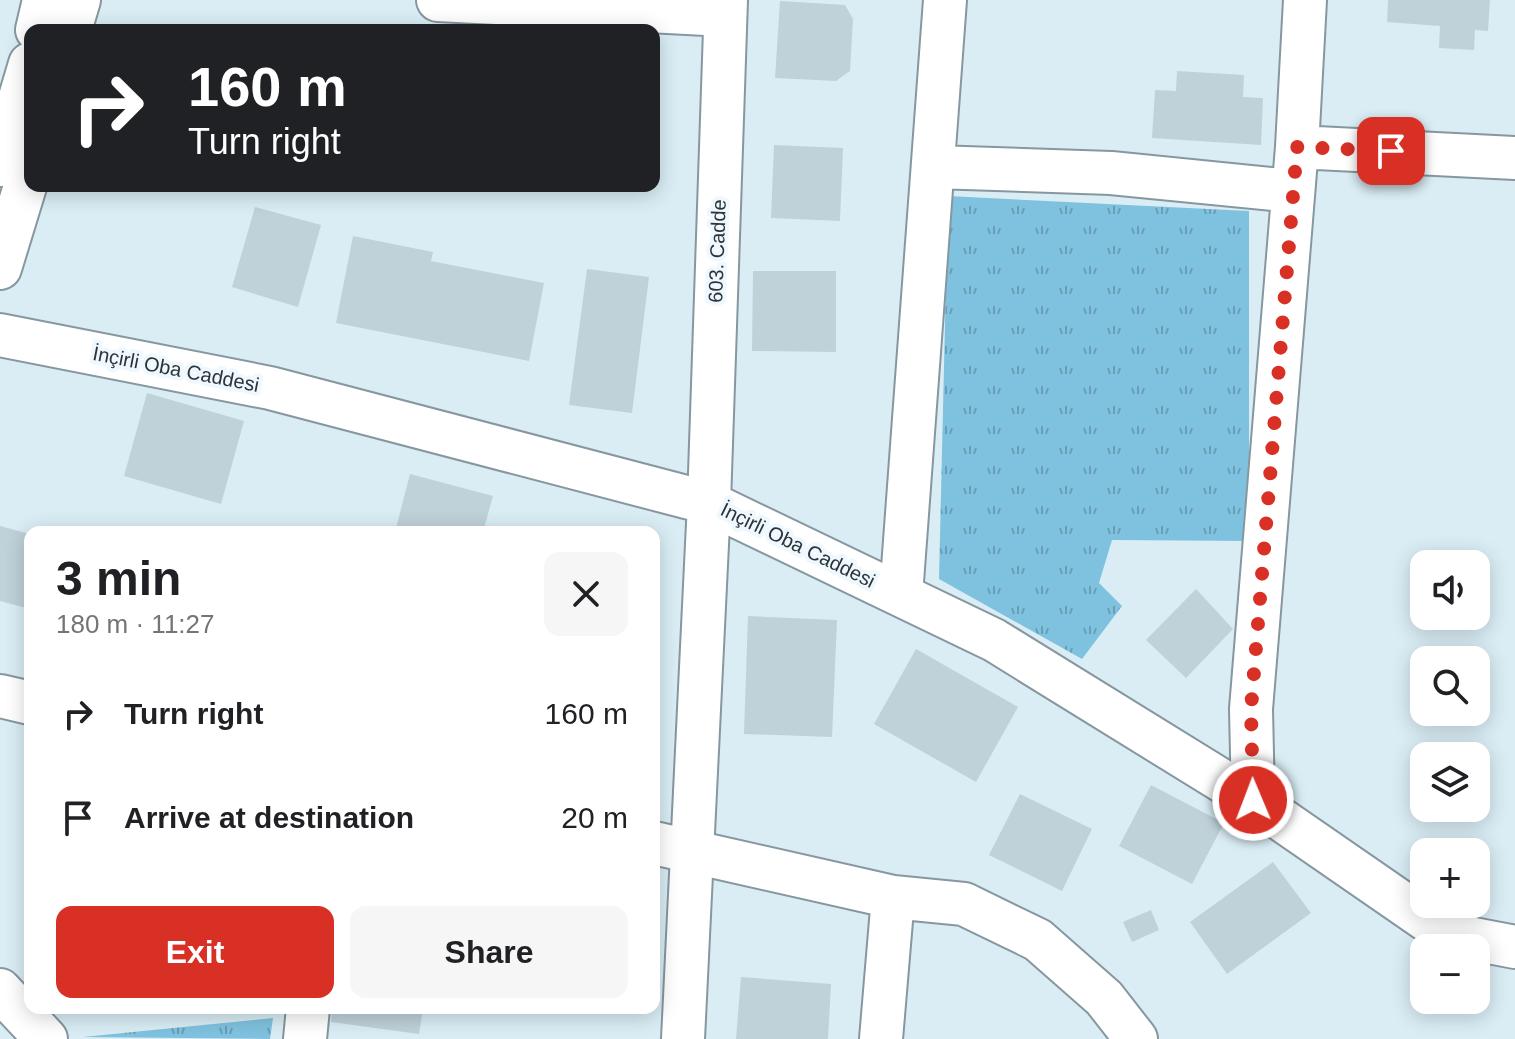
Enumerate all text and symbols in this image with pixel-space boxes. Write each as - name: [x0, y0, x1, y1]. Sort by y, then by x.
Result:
- text: 160 m: [188, 55, 347, 118]
- icon: right: [56, 56, 160, 160]
- pin: [1357, 117, 1425, 185]
- text: Turn right: [188, 121, 341, 162]
- icon: arrive: [1369, 129, 1413, 173]
- street label: 603. Cadde: [704, 199, 730, 303]
- street label: İnçirli Oba Caddesi: [91, 342, 261, 396]
- street label: İnçirli Oba Caddesi: [717, 498, 879, 592]
- map controls: [1410, 550, 1490, 1014]
- button: sound: [1410, 550, 1490, 630]
- text: 3 min: [56, 552, 181, 605]
- button: close: [544, 552, 628, 636]
- text: 180 m · 11:27: [56, 609, 215, 639]
- button: search: [1410, 646, 1490, 726]
- icon: right: [56, 692, 100, 736]
- text: Turn right: [124, 697, 263, 730]
- text: 160 m: [545, 697, 628, 730]
- button: layers: [1410, 742, 1490, 822]
- position arrow: [1211, 758, 1295, 842]
- icon: arrive: [56, 796, 100, 840]
- text: Arrive at destination: [124, 801, 414, 834]
- text: 20 m: [561, 801, 628, 834]
- button: +: [1410, 838, 1490, 918]
- button: Exit: [56, 906, 334, 998]
- button: Share: [350, 906, 628, 998]
- button: −: [1410, 934, 1490, 1014]

